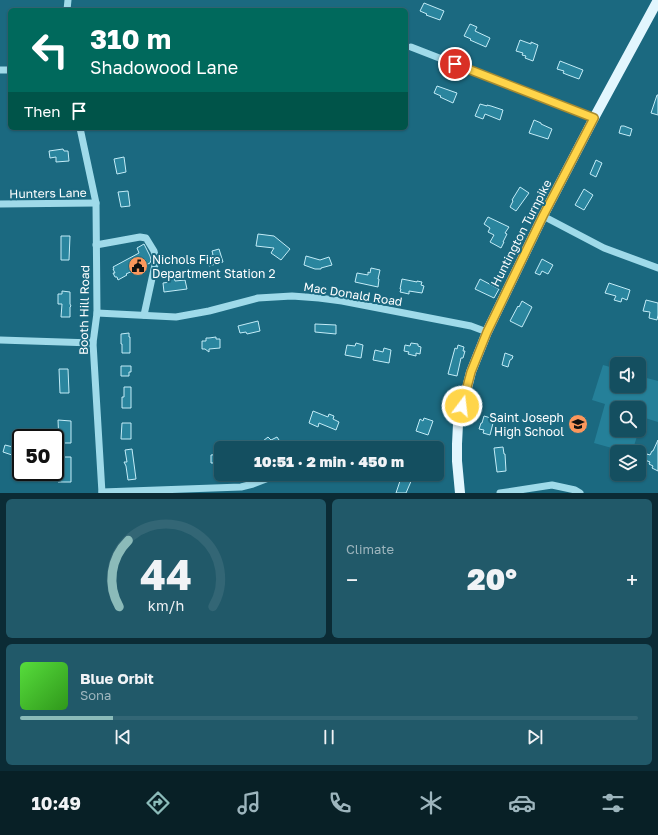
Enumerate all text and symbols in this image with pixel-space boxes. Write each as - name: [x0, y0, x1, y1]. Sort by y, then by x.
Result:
- text: 310 m: [90, 22, 171, 55]
- icon: left: [24, 24, 76, 76]
- pin: [438, 47, 472, 81]
- icon: arrive: [444, 53, 466, 75]
- text: Shadowood Lane: [90, 56, 238, 78]
- icon: arrive: [68, 100, 90, 122]
- text: Then: [24, 102, 60, 120]
- street label: Huntington Turnpike: [487, 177, 555, 289]
- street label: Hunters Lane: [9, 185, 87, 201]
- place label: Nichols Fire Department Station 2: [152, 252, 275, 281]
- public building icon: Nichols Fire Department Station 2: [127, 255, 149, 277]
- street label: Booth Hill Road: [76, 265, 92, 355]
- street label: Mac Donald Road: [302, 279, 404, 309]
- map controls: [610, 357, 646, 481]
- button: sound: [610, 357, 646, 393]
- position arrow: [441, 385, 483, 427]
- button: search: [610, 401, 646, 437]
- place label: Saint Joseph High School: [489, 410, 564, 439]
- school or university icon: Saint Joseph High School: [567, 413, 589, 435]
- speed limit sign: 50: [12, 429, 64, 481]
- button: layers: [610, 445, 646, 481]
- text: 10:51 · 2 min · 450 m: [254, 452, 404, 470]
- text: Climate: [346, 541, 394, 557]
- text: 44: [140, 548, 192, 598]
- text: 20°: [467, 561, 517, 597]
- text: −: [346, 566, 358, 593]
- text: +: [626, 566, 638, 593]
- text: km/h: [148, 596, 184, 613]
- text: Blue Orbit: [80, 669, 154, 687]
- text: Sona: [80, 687, 111, 703]
- icon: previous: [112, 726, 134, 748]
- icon: pause: [318, 726, 340, 748]
- icon: next: [524, 726, 546, 748]
- icon: directions: [144, 789, 172, 817]
- icon: music: [235, 789, 263, 817]
- icon: phone: [326, 789, 354, 817]
- icon: climate: [417, 789, 445, 817]
- icon: car: [508, 789, 536, 817]
- icon: filters: [599, 789, 627, 817]
- text: 10:49: [31, 792, 81, 814]

